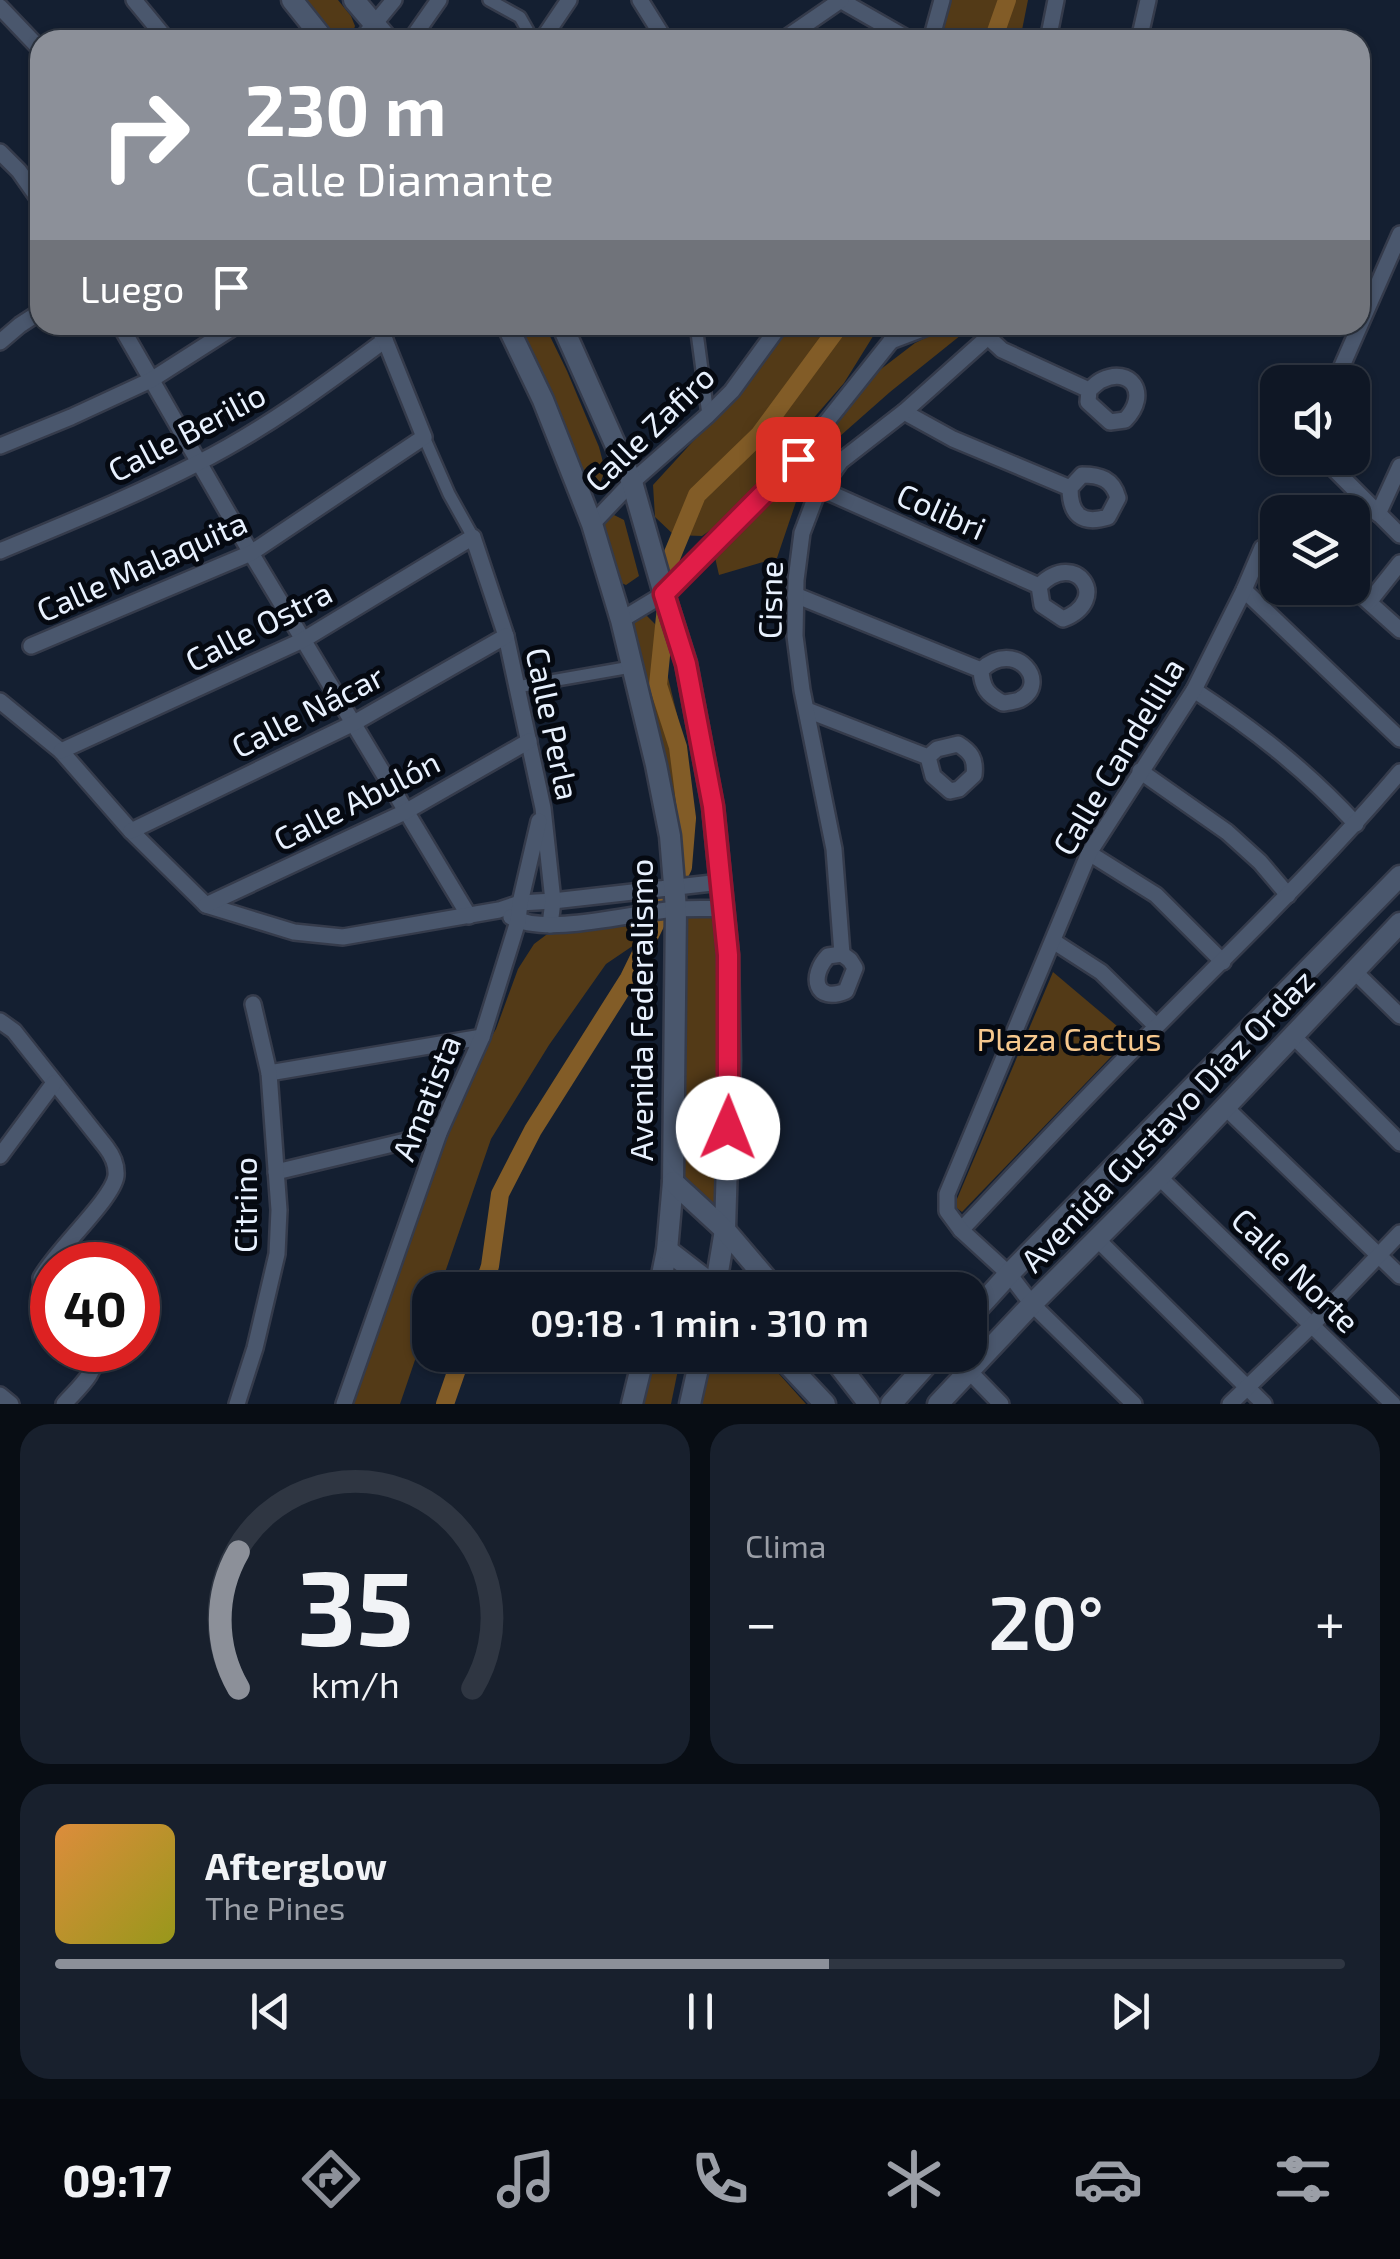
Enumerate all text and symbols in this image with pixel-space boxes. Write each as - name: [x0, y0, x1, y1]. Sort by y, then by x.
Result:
- text: 230 m: [245, 66, 446, 150]
- icon: right: [80, 70, 210, 200]
- text: Calle Diamante: [245, 151, 554, 205]
- icon: arrive: [204, 260, 259, 315]
- text: Luego: [80, 265, 184, 311]
- street label: Calle Zafiro: [576, 357, 721, 498]
- map controls: [1260, 365, 1370, 605]
- button: sound: [1260, 365, 1370, 475]
- street label: Calle Berilio: [101, 374, 271, 489]
- pin: [756, 417, 841, 502]
- icon: arrive: [771, 432, 826, 487]
- street label: Colibri: [892, 474, 992, 546]
- button: layers: [1260, 495, 1370, 605]
- street label: Calle Malaquita: [30, 502, 252, 628]
- street label: Cisne: [749, 561, 789, 639]
- street label: Calle Ostra: [178, 572, 338, 678]
- street label: Calle Perla: [519, 644, 589, 803]
- street label: Calle Candelilla: [1044, 651, 1191, 861]
- street label: Calle Nácar: [225, 656, 390, 765]
- street label: Calle Abulón: [267, 741, 445, 857]
- street label: Avenida Federalismo: [621, 859, 659, 1161]
- street label: Avenida Gustavo Díaz Ordaz: [1012, 961, 1321, 1279]
- park label: Plaza Cactus: [976, 1019, 1162, 1057]
- street label: Amatista: [383, 1029, 467, 1165]
- position arrow: [676, 1076, 780, 1180]
- street label: Citrino: [225, 1157, 263, 1253]
- street label: Calle Norte: [1225, 1200, 1368, 1340]
- speed limit sign: 40: [30, 1242, 160, 1372]
- text: 09:18 · 1 min · 310 m: [530, 1299, 869, 1345]
- text: Clima: [745, 1526, 826, 1564]
- text: 35: [297, 1542, 413, 1667]
- text: 20°: [988, 1575, 1104, 1665]
- text: −: [745, 1588, 777, 1654]
- text: +: [1315, 1588, 1345, 1654]
- text: km/h: [311, 1662, 399, 1705]
- text: Afterglow: [205, 1842, 387, 1888]
- text: The Pines: [205, 1888, 345, 1926]
- icon: previous: [243, 1984, 298, 2039]
- icon: pause: [673, 1984, 728, 2039]
- icon: next: [1103, 1984, 1158, 2039]
- icon: directions: [296, 2144, 366, 2214]
- icon: music: [491, 2144, 561, 2214]
- icon: phone: [685, 2144, 755, 2214]
- icon: climate: [879, 2144, 949, 2214]
- icon: car: [1073, 2144, 1143, 2214]
- icon: filters: [1268, 2144, 1338, 2214]
- text: 09:17: [62, 2152, 172, 2206]

